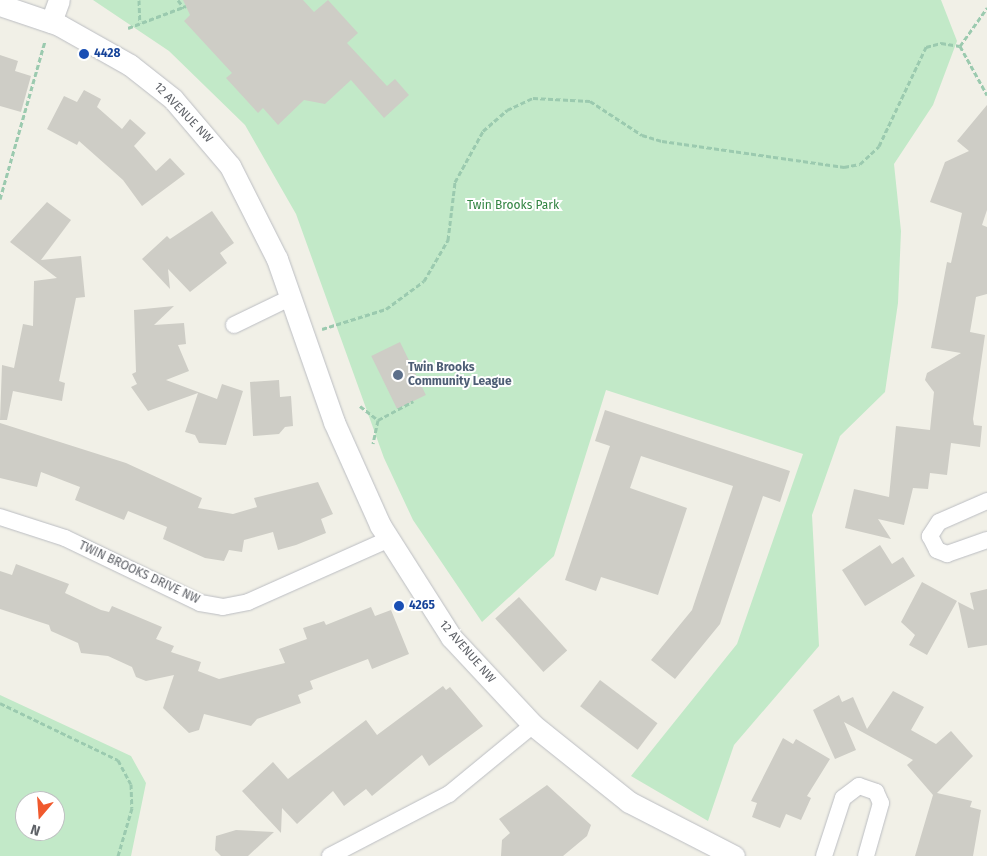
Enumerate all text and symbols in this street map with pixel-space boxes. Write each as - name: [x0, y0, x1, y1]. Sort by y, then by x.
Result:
- place label: 4428: [94, 47, 120, 61]
- marker: 4428: [78, 48, 90, 60]
- street label: 12 AVENUE NW: [151, 80, 215, 146]
- park label: Twin Brooks Park: [467, 199, 559, 213]
- place label: Twin Brooks Community League: [408, 361, 512, 389]
- marker: Twin Brooks Community League: [392, 369, 404, 381]
- street label: TWIN BROOKS DRIVE NW: [76, 539, 202, 607]
- place label: 4265: [409, 599, 435, 613]
- marker: 4265: [393, 600, 405, 612]
- street label: 12 AVENUE NW: [436, 618, 498, 686]
- north arrow: [15, 791, 65, 841]
- text: N: [28, 820, 43, 839]

